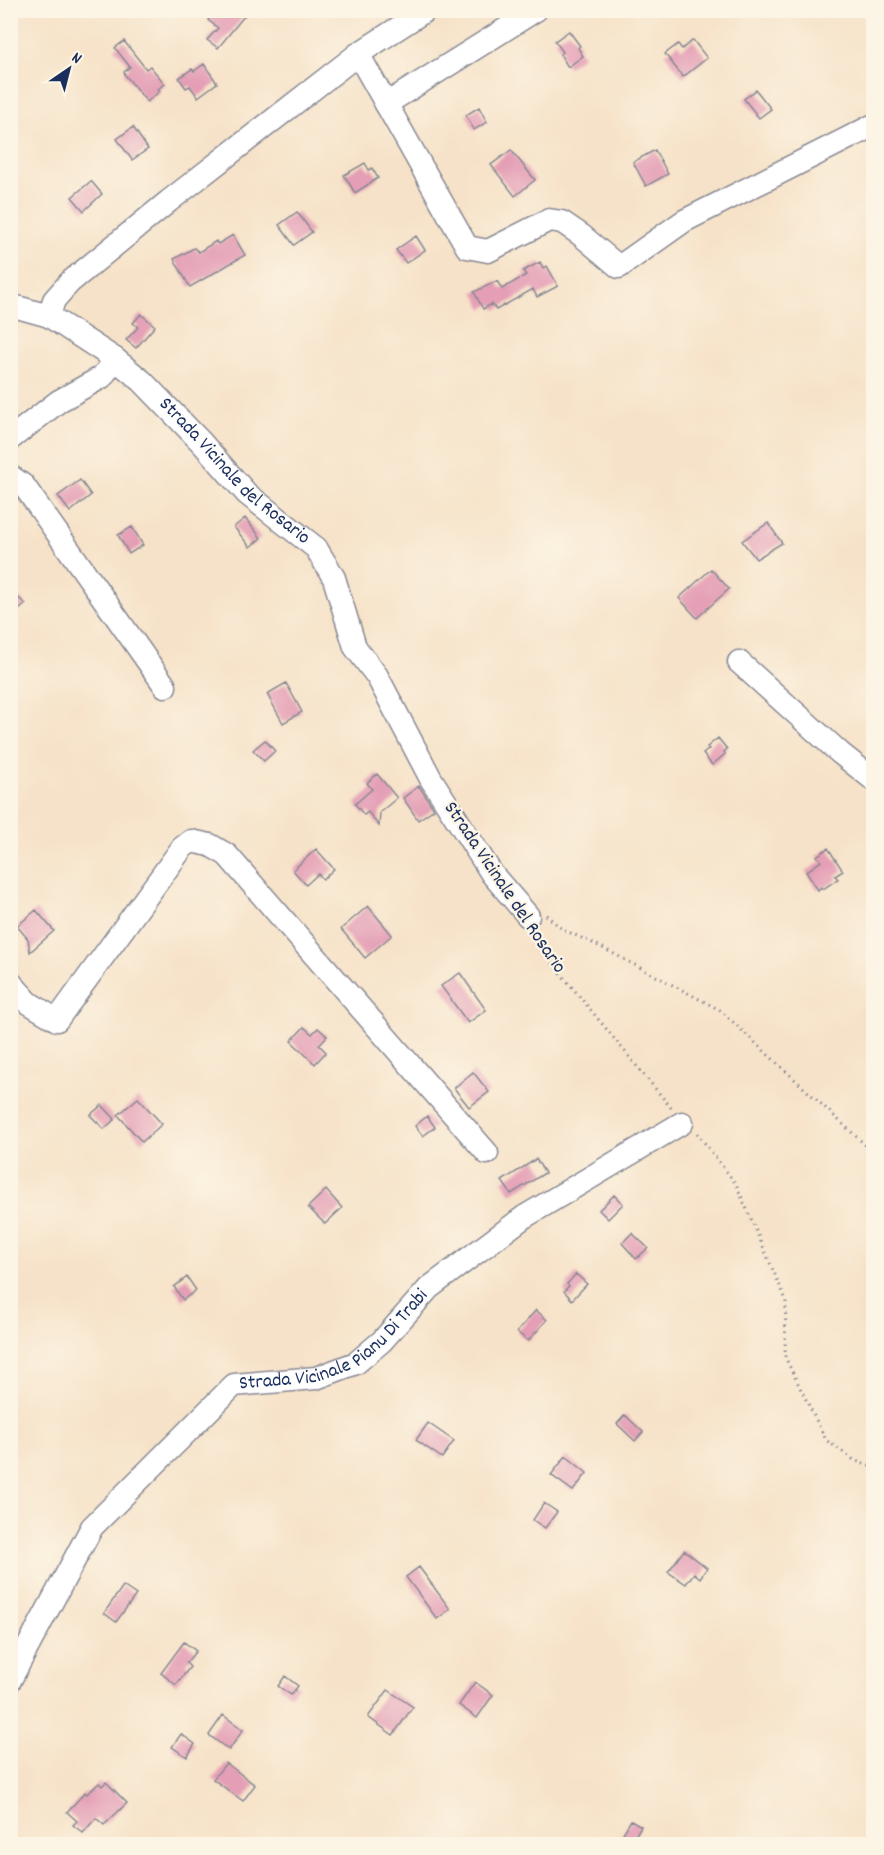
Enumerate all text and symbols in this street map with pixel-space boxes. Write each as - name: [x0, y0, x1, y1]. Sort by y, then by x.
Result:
- north arrow: [39, 39, 99, 99]
- text: N: [66, 47, 86, 71]
- street label: Strada Vicinale del Rosario: [152, 392, 316, 552]
- street label: Strada Vicinale del Rosario: [436, 796, 572, 980]
- street label: Strada Vicinale Pianu Di Trabi: [238, 1283, 436, 1398]

